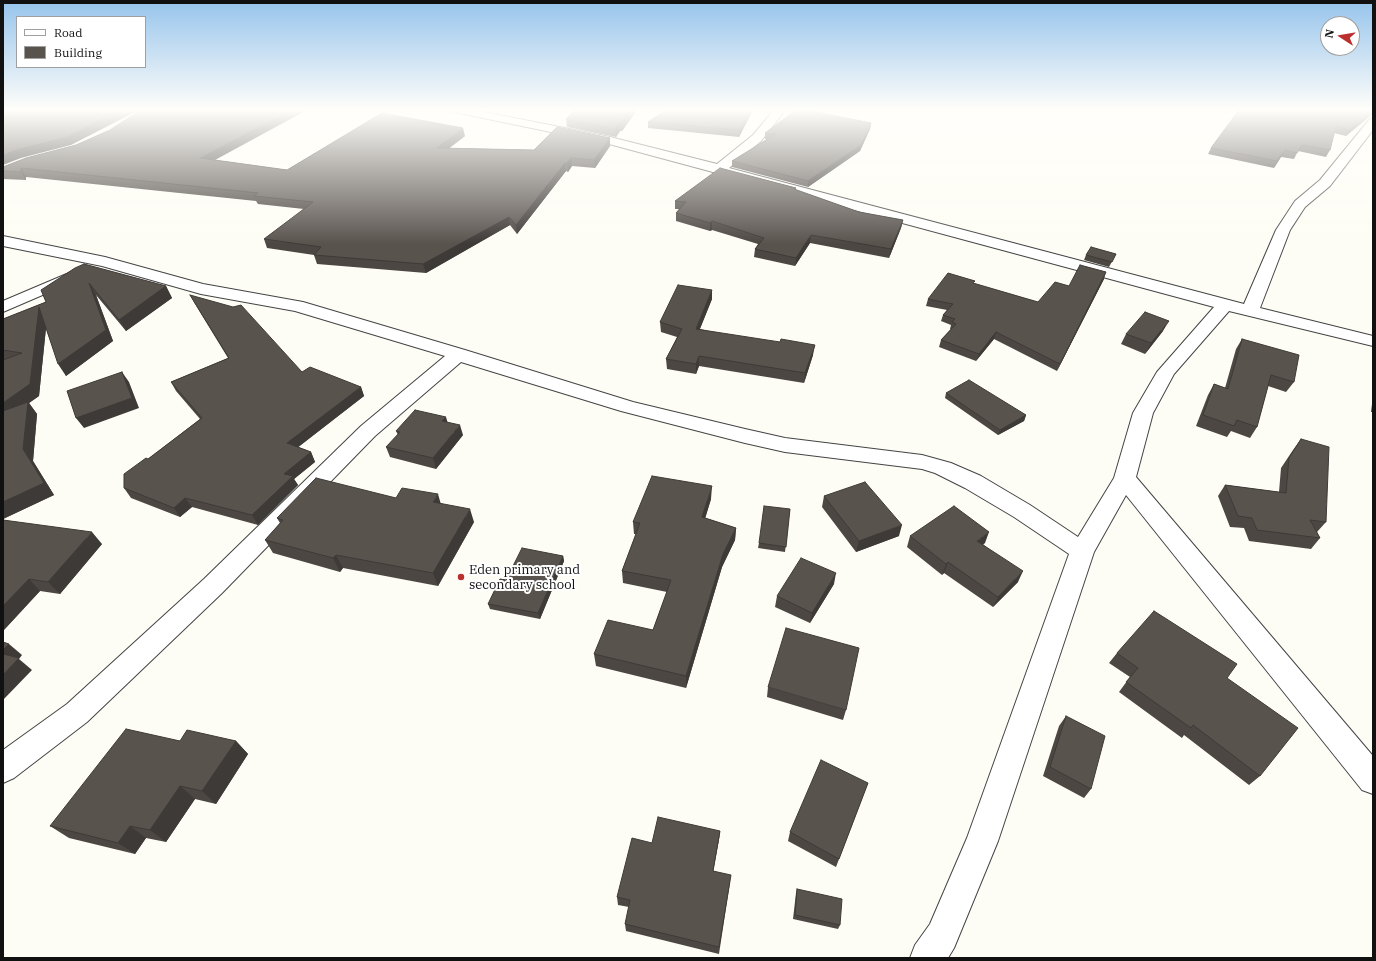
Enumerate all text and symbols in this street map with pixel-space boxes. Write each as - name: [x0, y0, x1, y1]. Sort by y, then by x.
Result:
- legend: [16, 16, 146, 68]
- north arrow: [1320, 16, 1360, 56]
- text: Road: [54, 25, 83, 40]
- text: N: [1321, 28, 1337, 39]
- text: Building: [54, 45, 102, 60]
- place label: Eden primary and secondary school: [469, 562, 580, 593]
- marker: Eden primary and secondary school: [456, 572, 466, 582]

